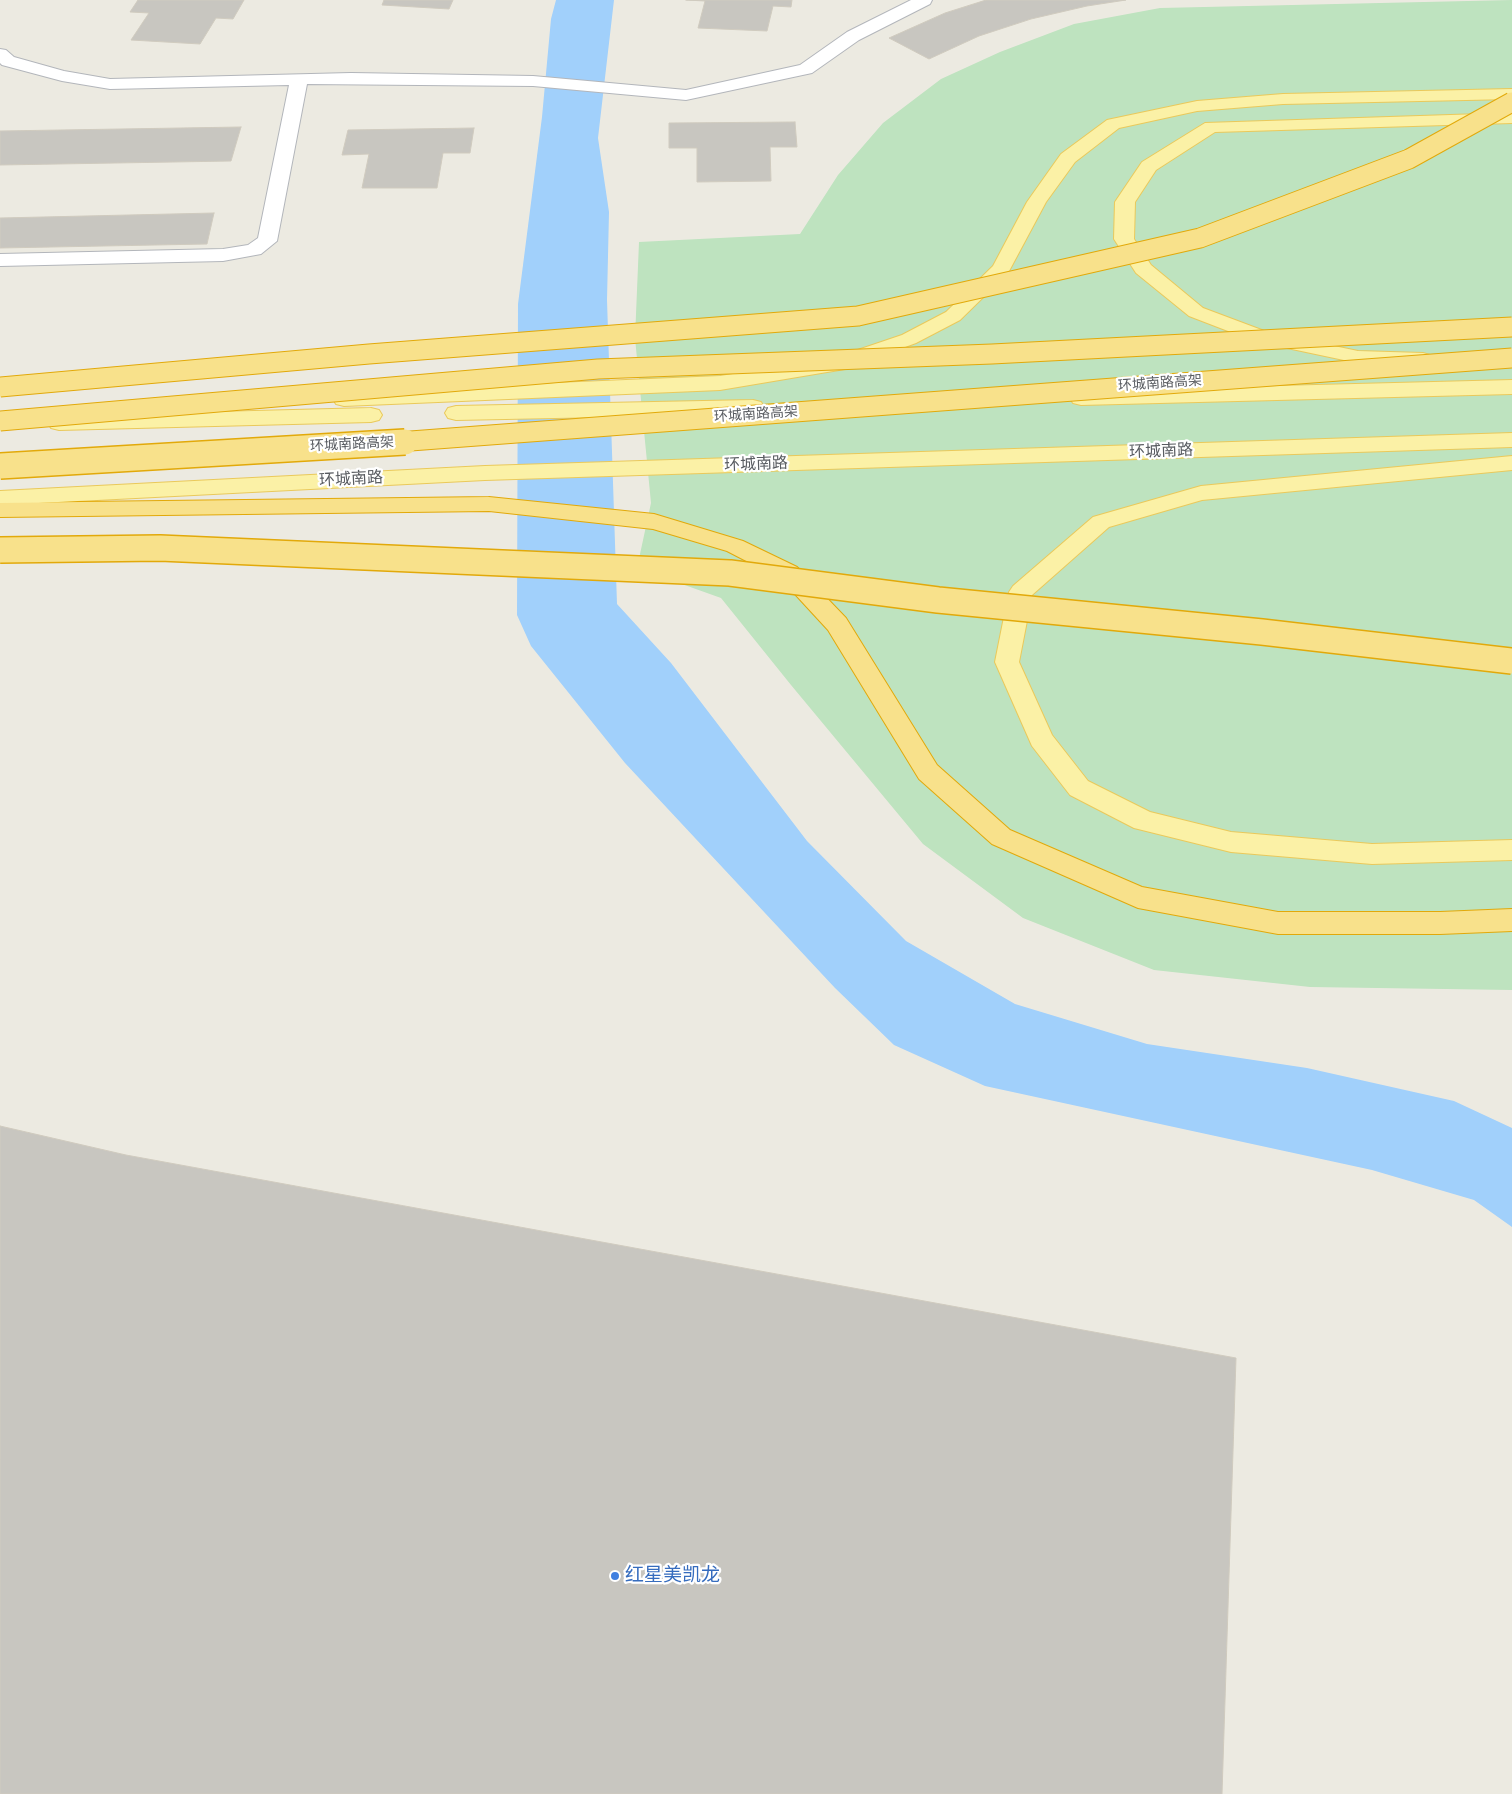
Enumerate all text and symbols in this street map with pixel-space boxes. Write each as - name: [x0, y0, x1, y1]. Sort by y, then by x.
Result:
- street label: 环城南路高架: [1118, 373, 1202, 395]
- street label: 环城南路高架: [714, 404, 798, 426]
- street label: 环城南路高架: [310, 434, 394, 456]
- street label: 环城南路: [1129, 441, 1193, 463]
- street label: 环城南路: [724, 454, 788, 476]
- street label: 环城南路: [319, 469, 383, 491]
- place label: 红星美凯龙: [625, 1565, 720, 1587]
- marker: 红星美凯龙: [609, 1570, 621, 1582]

